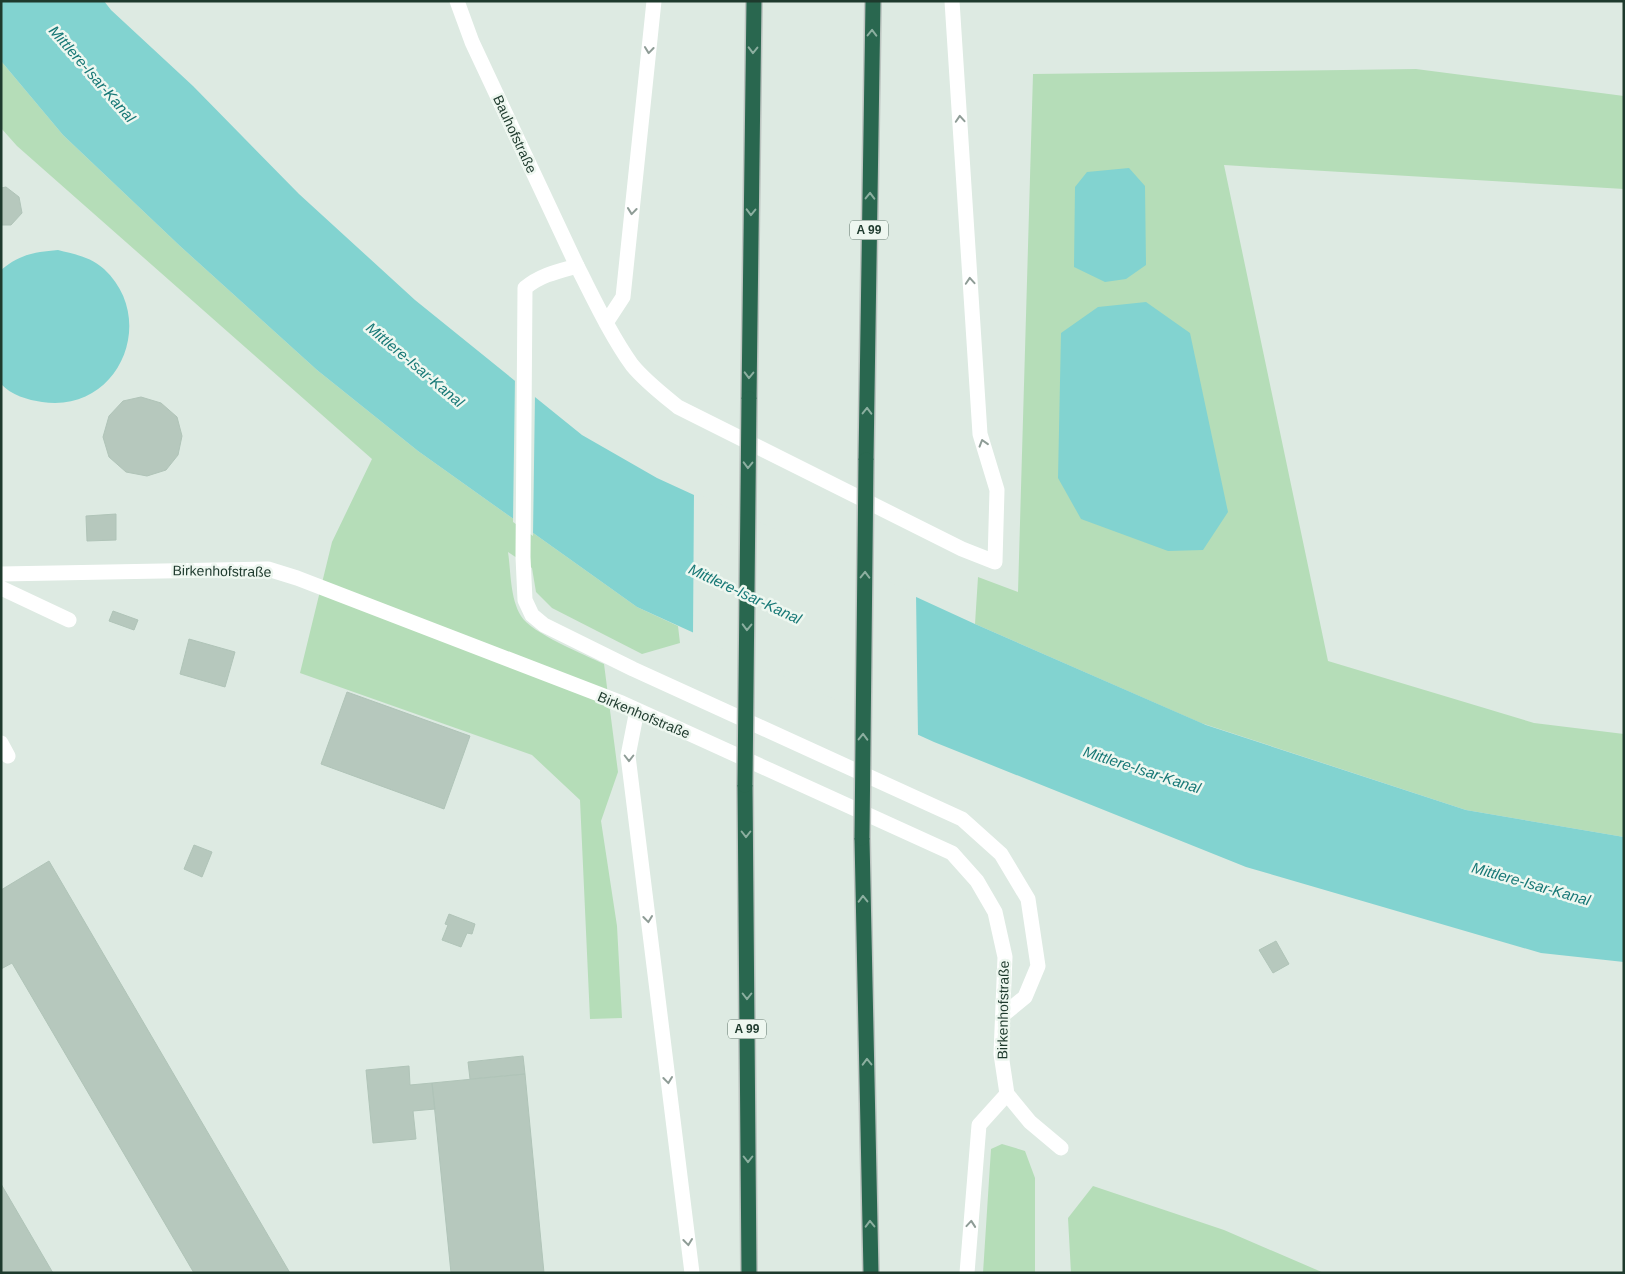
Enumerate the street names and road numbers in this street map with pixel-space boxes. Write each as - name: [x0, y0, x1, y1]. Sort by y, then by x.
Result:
- street label: Bauhofstraße: [490, 93, 540, 176]
- road number: A 99: [850, 220, 888, 240]
- street label: Birkenhofstraße: [172, 562, 272, 580]
- street label: Birkenhofstraße: [595, 688, 693, 742]
- street label: Birkenhofstraße: [994, 960, 1012, 1060]
- road number: A 99: [728, 1020, 766, 1038]

